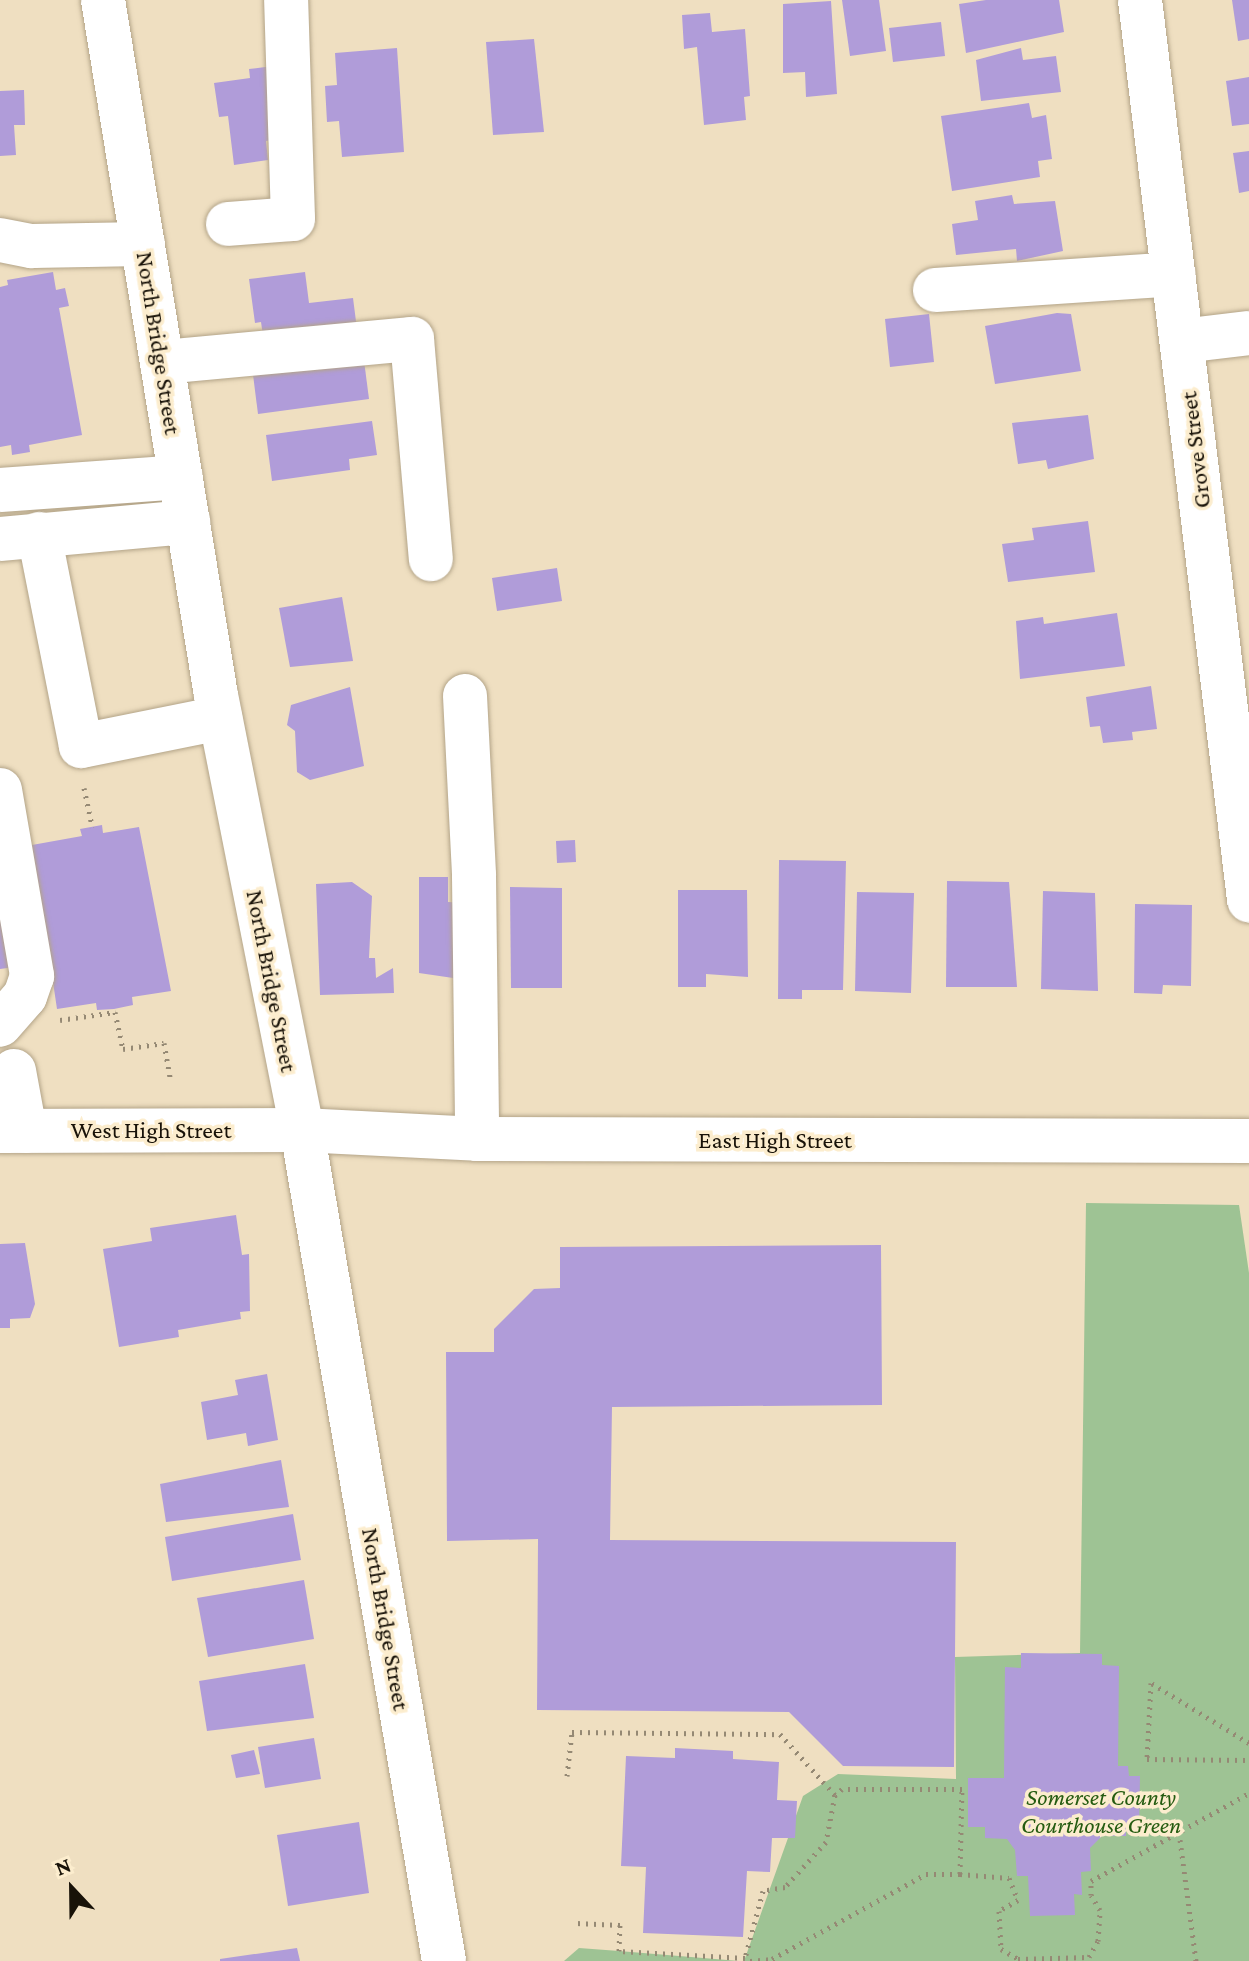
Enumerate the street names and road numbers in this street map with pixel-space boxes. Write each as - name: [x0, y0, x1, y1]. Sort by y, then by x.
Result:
- street label: North Bridge Street: [130, 250, 188, 436]
- street label: Grove Street: [1174, 390, 1216, 510]
- street label: North Bridge Street: [240, 888, 304, 1074]
- street label: West High Street: [71, 1116, 231, 1144]
- street label: East High Street: [698, 1126, 852, 1154]
- street label: North Bridge Street: [356, 1526, 416, 1712]

